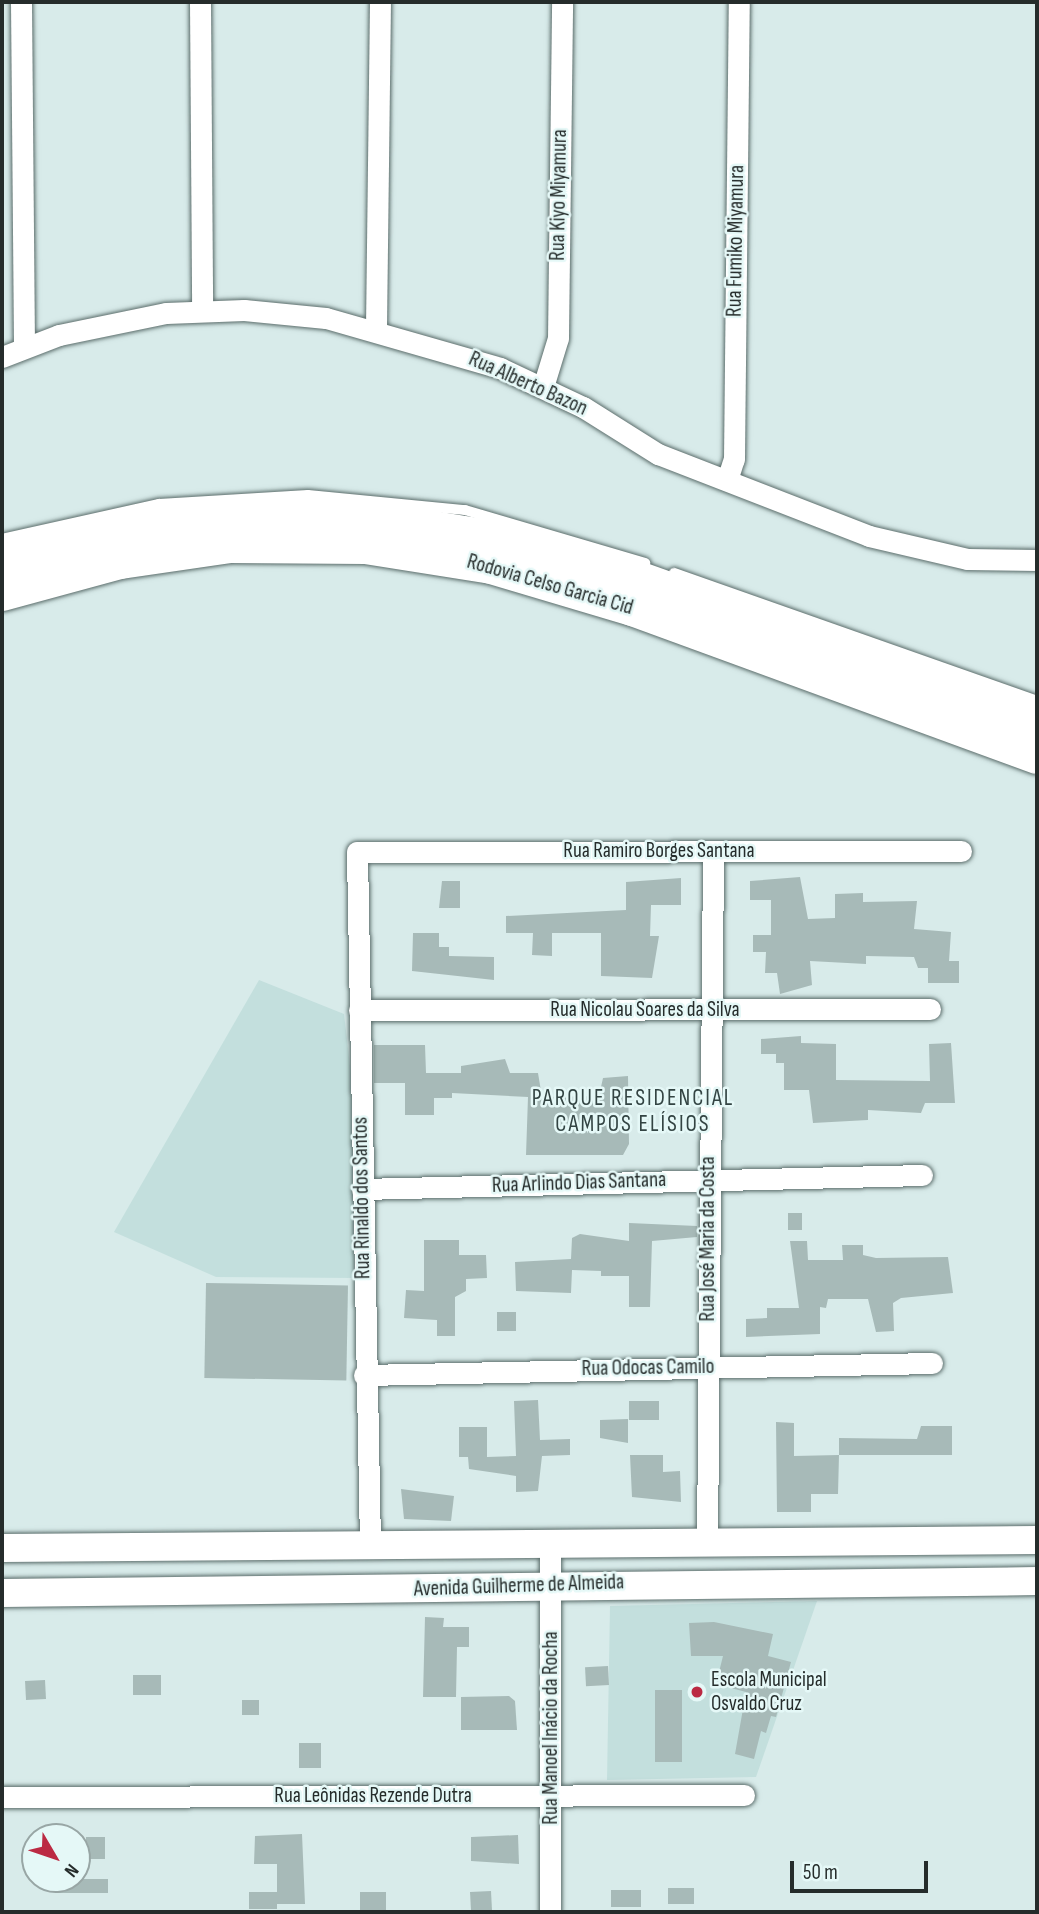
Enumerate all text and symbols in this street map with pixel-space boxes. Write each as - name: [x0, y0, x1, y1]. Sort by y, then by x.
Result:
- street label: Rua Kiyo Miyamura: [545, 129, 573, 261]
- street label: Rua Fumiko Miyamura: [722, 165, 750, 317]
- street label: Rua Alberto Bazon: [465, 347, 591, 421]
- street label: Rodovia Celso Garcia Cid: [464, 549, 636, 621]
- street label: Rua Ramiro Borges Santana: [563, 838, 755, 864]
- street label: Rua Nicolau Soares da Silva: [550, 997, 740, 1023]
- district label: PARQUE RESIDENCIAL CAMPOS ELÍSIOS: [534, 1084, 732, 1138]
- street label: Rua Rinaldo dos Santos: [348, 1117, 376, 1279]
- street label: Rua José Maria da Costa: [695, 1157, 721, 1321]
- street label: Rua Arlindo Dias Santana: [491, 1167, 667, 1199]
- street label: Rua Odocas Camilo: [581, 1354, 715, 1382]
- street label: Avenida Guilherme de Almeida: [413, 1570, 625, 1602]
- street label: Rua Manoel Inácio da Rocha: [538, 1631, 564, 1825]
- place label: Escola Municipal Osvaldo Cruz: [711, 1667, 827, 1717]
- marker: Escola Municipal Osvaldo Cruz: [689, 1684, 705, 1700]
- street label: Rua Leônidas Rezende Dutra: [274, 1783, 472, 1809]
- north arrow: [21, 1823, 91, 1893]
- scale bar: [794, 1848, 932, 1892]
- text: N: [59, 1859, 83, 1881]
- text: 50 m: [803, 1860, 838, 1885]

